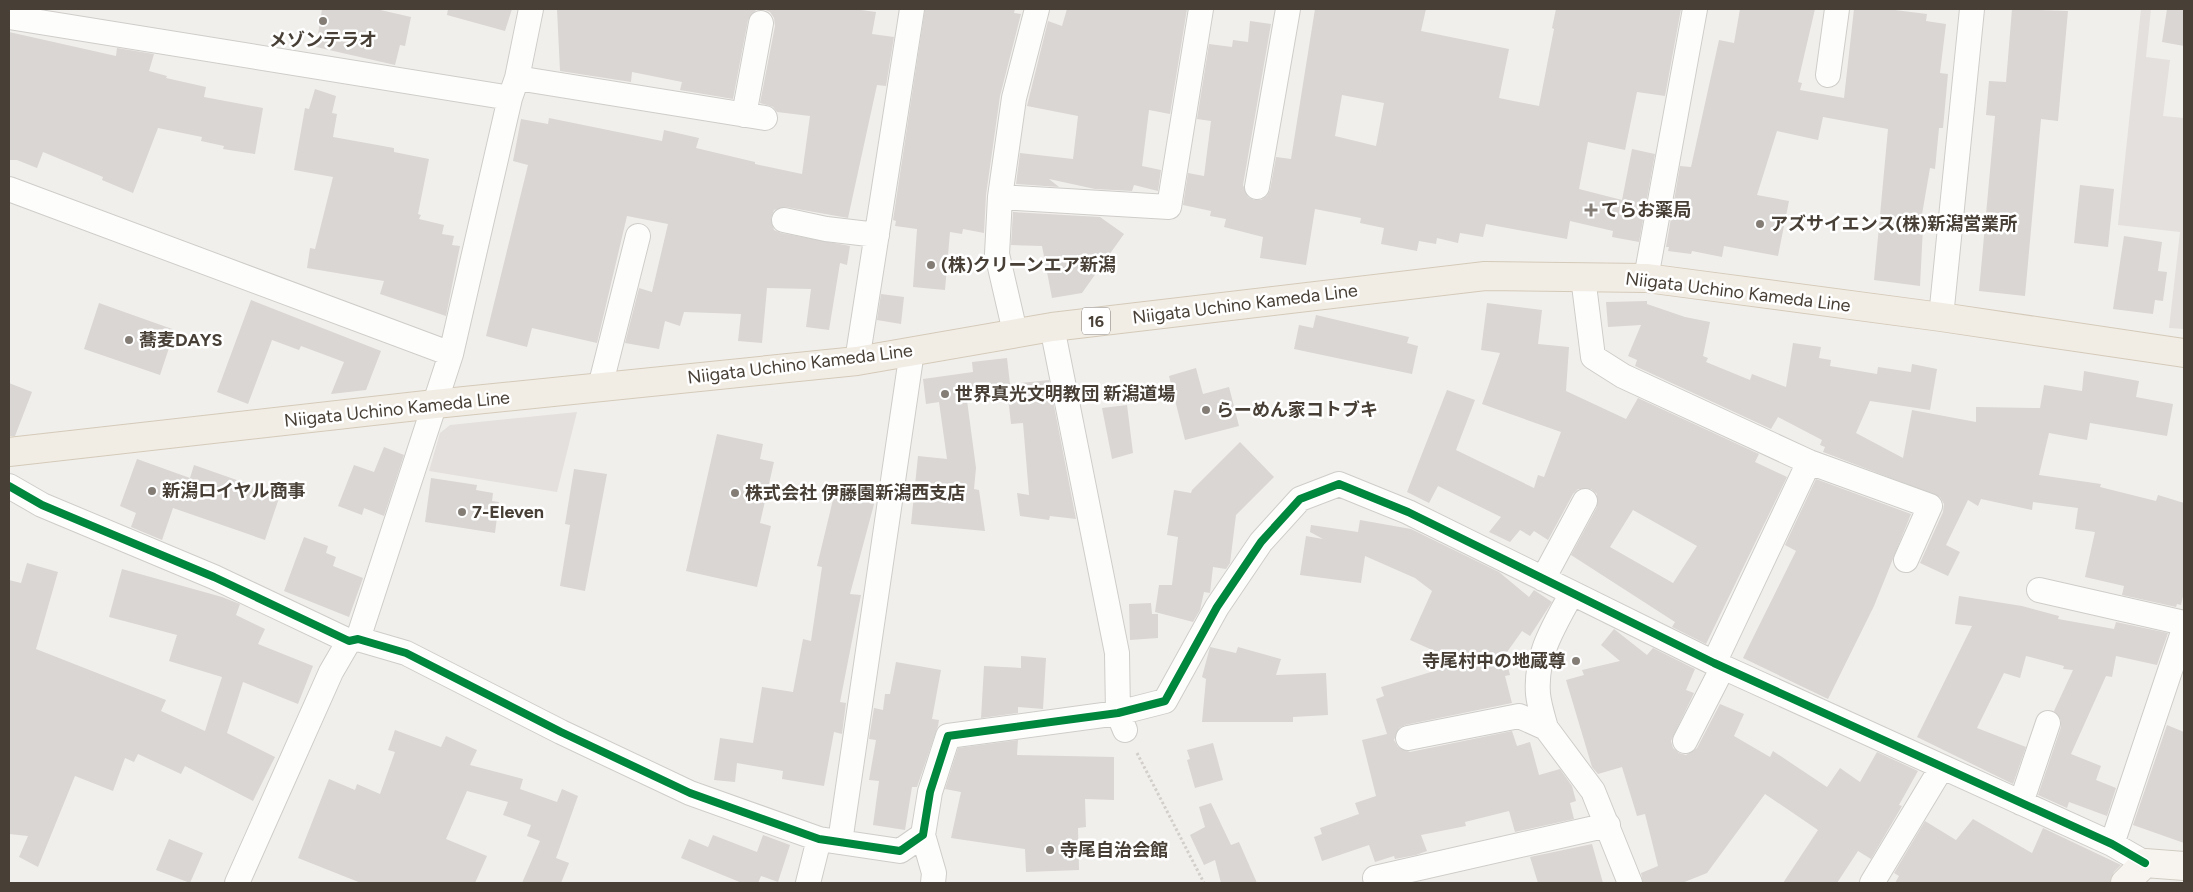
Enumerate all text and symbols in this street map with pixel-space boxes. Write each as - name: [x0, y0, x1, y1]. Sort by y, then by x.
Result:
- marker: メゾンテラオ: [317, 15, 329, 27]
- place label: メゾンテラオ: [269, 29, 377, 51]
- place label: てらお薬局: [1601, 199, 1691, 221]
- marker: てらお薬局: [1585, 204, 1597, 216]
- place label: アズサイエンス(株)新潟営業所: [1770, 213, 2017, 235]
- marker: アズサイエンス(株)新潟営業所: [1754, 218, 1766, 230]
- place label: (株)クリーンエア新潟: [941, 254, 1116, 276]
- marker: (株)クリーンエア新潟: [925, 259, 937, 271]
- street label: Niigata Uchino Kameda Line: [1624, 267, 1852, 317]
- street label: Niigata Uchino Kameda Line: [1131, 279, 1359, 329]
- road number: 16: [1082, 308, 1110, 334]
- place label: 蕎麦DAYS: [139, 329, 222, 351]
- marker: 蕎麦DAYS: [123, 334, 135, 346]
- street label: Niigata Uchino Kameda Line: [686, 339, 914, 389]
- place label: 世界真光文明教団 新潟道場: [955, 383, 1175, 405]
- street label: Niigata Uchino Kameda Line: [283, 386, 511, 432]
- marker: 世界真光文明教団 新潟道場: [939, 388, 951, 400]
- place label: らーめん家コトブキ: [1216, 399, 1378, 421]
- marker: らーめん家コトブキ: [1200, 404, 1212, 416]
- place label: 新潟ロイヤル商事: [162, 480, 305, 502]
- place label: 株式会社 伊藤園新潟西支店: [745, 482, 965, 504]
- marker: 新潟ロイヤル商事: [146, 485, 158, 497]
- marker: 株式会社 伊藤園新潟西支店: [729, 487, 741, 499]
- place label: 7-Eleven: [472, 501, 544, 523]
- marker: 7-Eleven: [456, 506, 468, 518]
- place label: 寺尾村中の地蔵尊: [1422, 650, 1566, 672]
- marker: 寺尾村中の地蔵尊: [1570, 655, 1582, 667]
- place label: 寺尾自治会館: [1060, 839, 1168, 861]
- marker: 寺尾自治会館: [1044, 844, 1056, 856]

